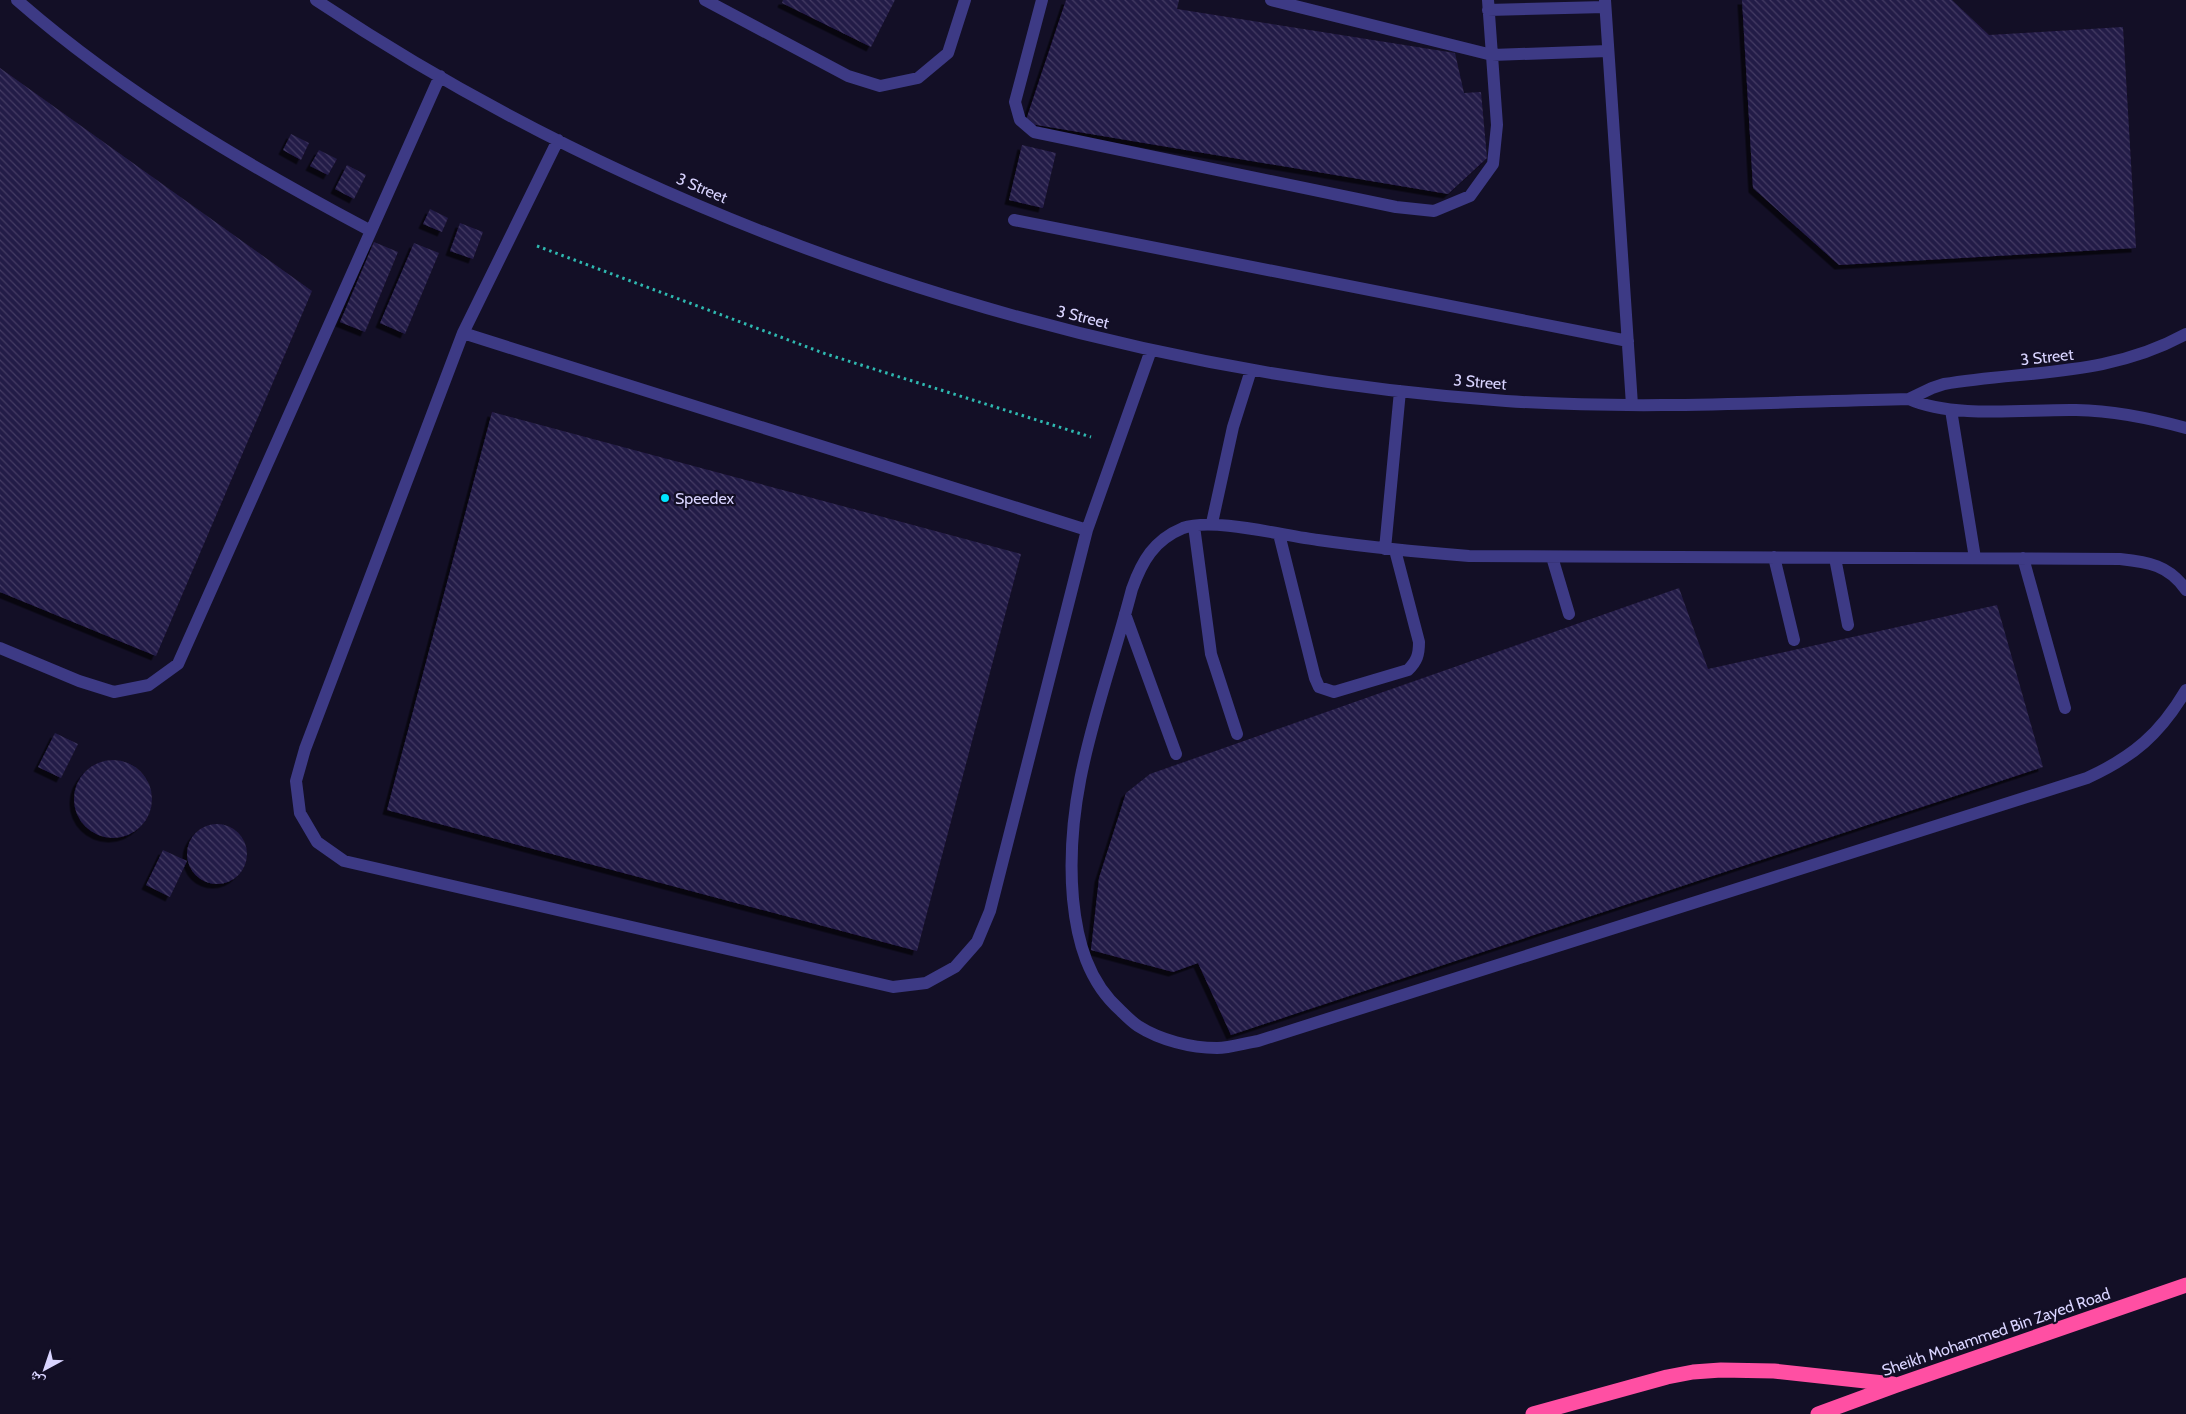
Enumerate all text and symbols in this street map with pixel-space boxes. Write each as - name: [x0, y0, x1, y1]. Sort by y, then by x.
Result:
- street label: 3 Street: [674, 169, 731, 207]
- street label: 3 Street: [1055, 301, 1112, 333]
- street label: 3 Street: [2019, 345, 2075, 369]
- street label: 3 Street: [1453, 370, 1508, 394]
- place label: Speedex: [675, 489, 735, 508]
- marker: Speedex: [659, 492, 671, 504]
- street label: Sheikh Mohammed Bin Zayed Road: [1879, 1284, 2113, 1380]
- north arrow: [20, 1344, 70, 1394]
- text: ش: [25, 1367, 48, 1391]

